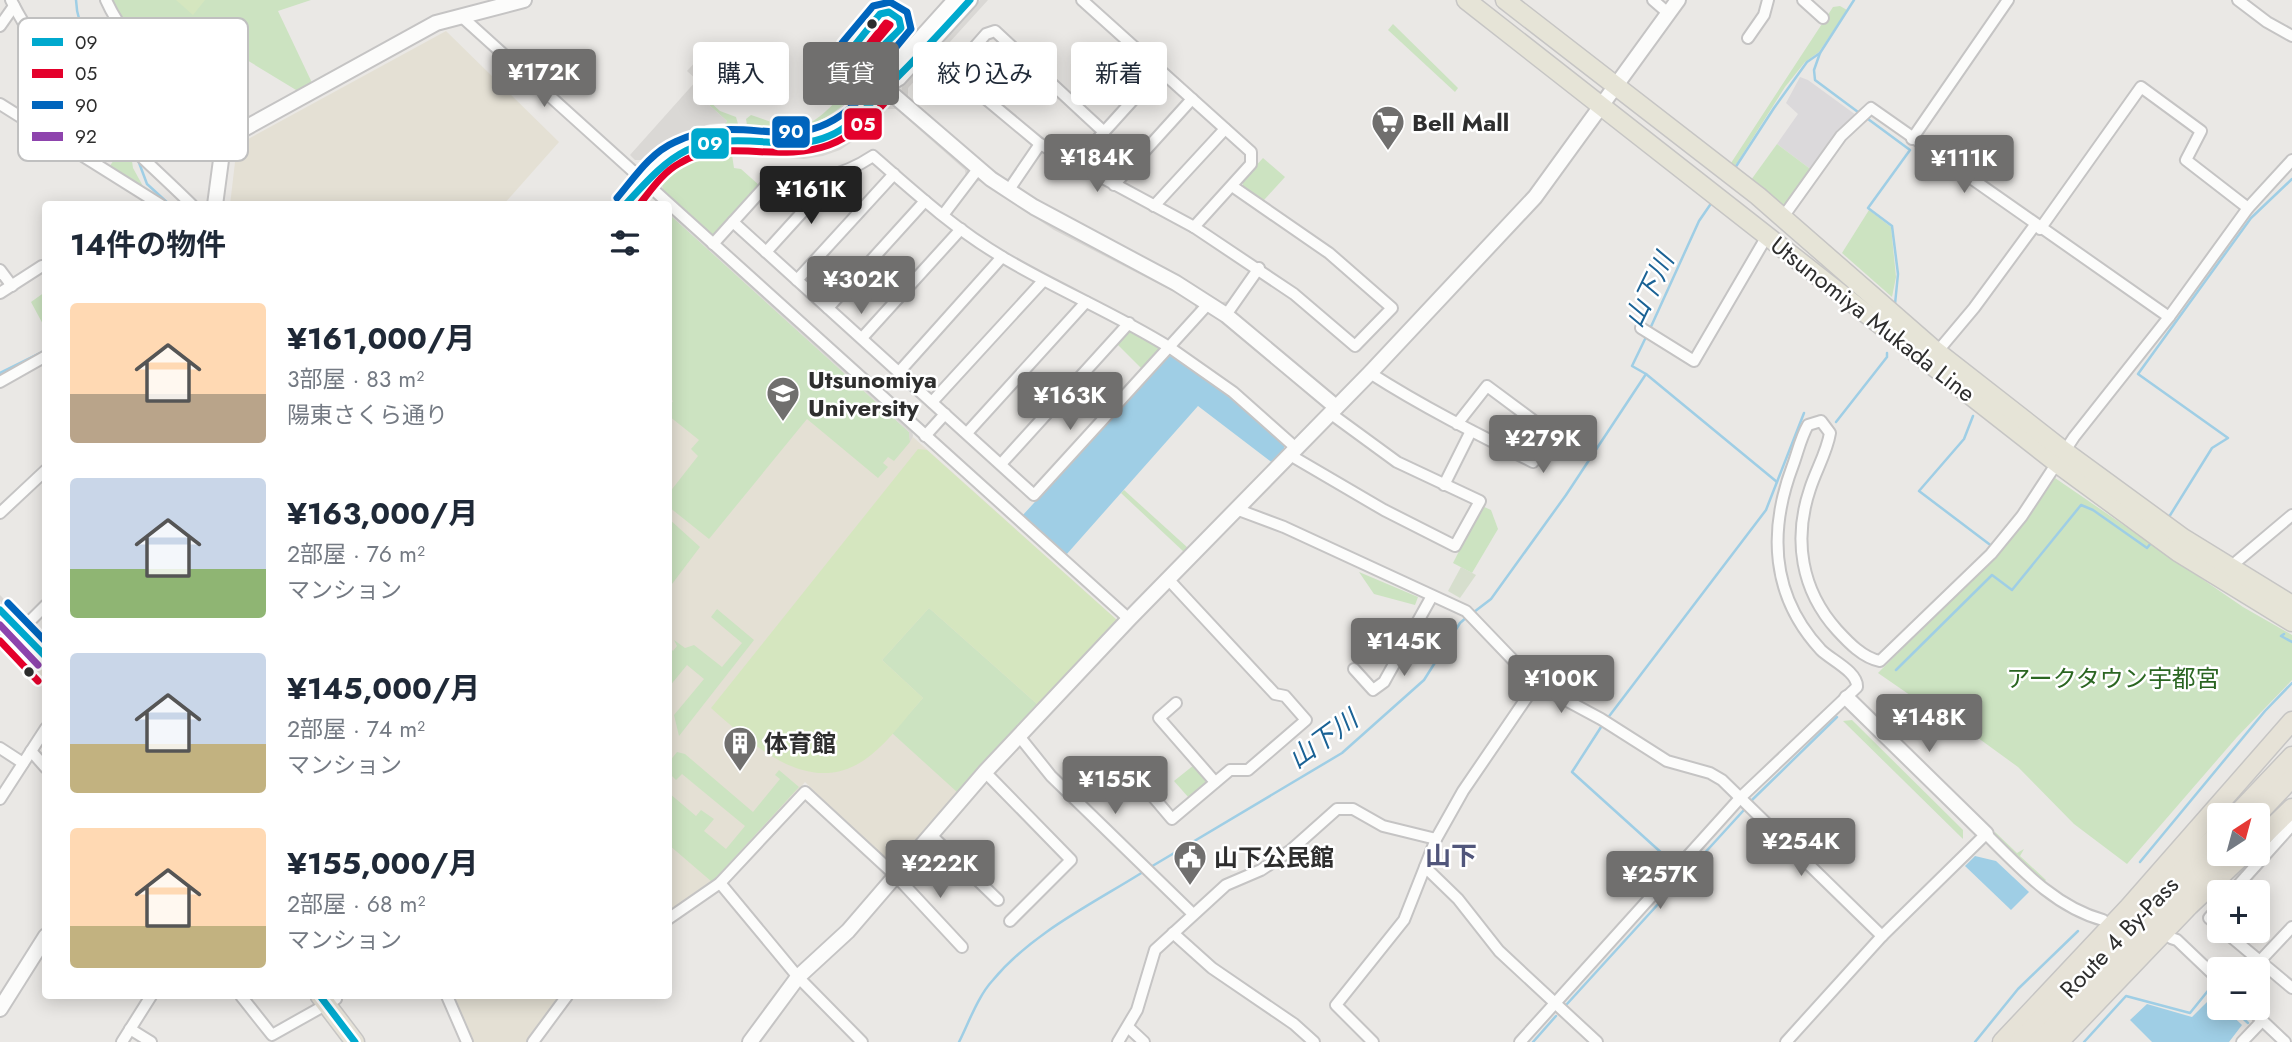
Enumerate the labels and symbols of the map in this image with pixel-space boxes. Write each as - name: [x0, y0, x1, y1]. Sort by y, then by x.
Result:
- unlabelled marker: [865, 17, 879, 31]
- legend: [18, 18, 248, 161]
- text: 09: [75, 29, 97, 56]
- pin: ¥172K: [495, 50, 593, 109]
- text: 05: [75, 60, 97, 87]
- text: 90: [75, 92, 97, 119]
- supermarket icon: Bell Mall: [1369, 103, 1407, 152]
- place label: Bell Mall: [1412, 105, 1509, 140]
- line badge: 05: [843, 107, 883, 141]
- text: 05: [851, 111, 875, 138]
- line badge: 90: [771, 115, 811, 149]
- text: 90: [778, 118, 804, 145]
- text: 92: [75, 123, 97, 150]
- line badge: 09: [690, 127, 730, 160]
- text: 09: [697, 130, 723, 157]
- pin: ¥184K: [1048, 134, 1146, 194]
- pin: ¥111K: [1915, 136, 2013, 195]
- pin: ¥161K: [762, 166, 860, 226]
- street label: Utsunomiya Mukada Line: [1763, 228, 1983, 410]
- water label: 山下川: [1615, 244, 1684, 333]
- pin: ¥302K: [812, 256, 910, 316]
- place label: Utsunomiya University: [808, 362, 937, 425]
- pin: ¥163K: [1021, 372, 1119, 432]
- school or university icon: Utsunomiya University: [764, 374, 802, 423]
- pin: ¥279K: [1494, 416, 1592, 475]
- pin: ¥145K: [1355, 618, 1453, 678]
- pin: ¥100K: [1512, 656, 1610, 715]
- park label: アークタウン宇都宮: [2006, 661, 2220, 696]
- unlabelled marker: [22, 665, 36, 679]
- pin: ¥148K: [1880, 694, 1978, 754]
- water label: 山下川: [1280, 699, 1368, 777]
- building icon: 体育館: [721, 724, 759, 773]
- place label: 体育館: [764, 726, 836, 761]
- pin: ¥155K: [1066, 756, 1164, 816]
- north arrow: [2207, 803, 2270, 866]
- pin: ¥254K: [1752, 818, 1850, 878]
- district label: 山下: [1425, 837, 1477, 875]
- public building icon: 山下公民館: [1171, 838, 1209, 887]
- place label: 山下公民館: [1214, 840, 1334, 875]
- pin: ¥222K: [891, 841, 989, 900]
- pin: ¥257K: [1611, 852, 1709, 911]
- street label: Route 4 By-Pass: [2052, 868, 2186, 1006]

